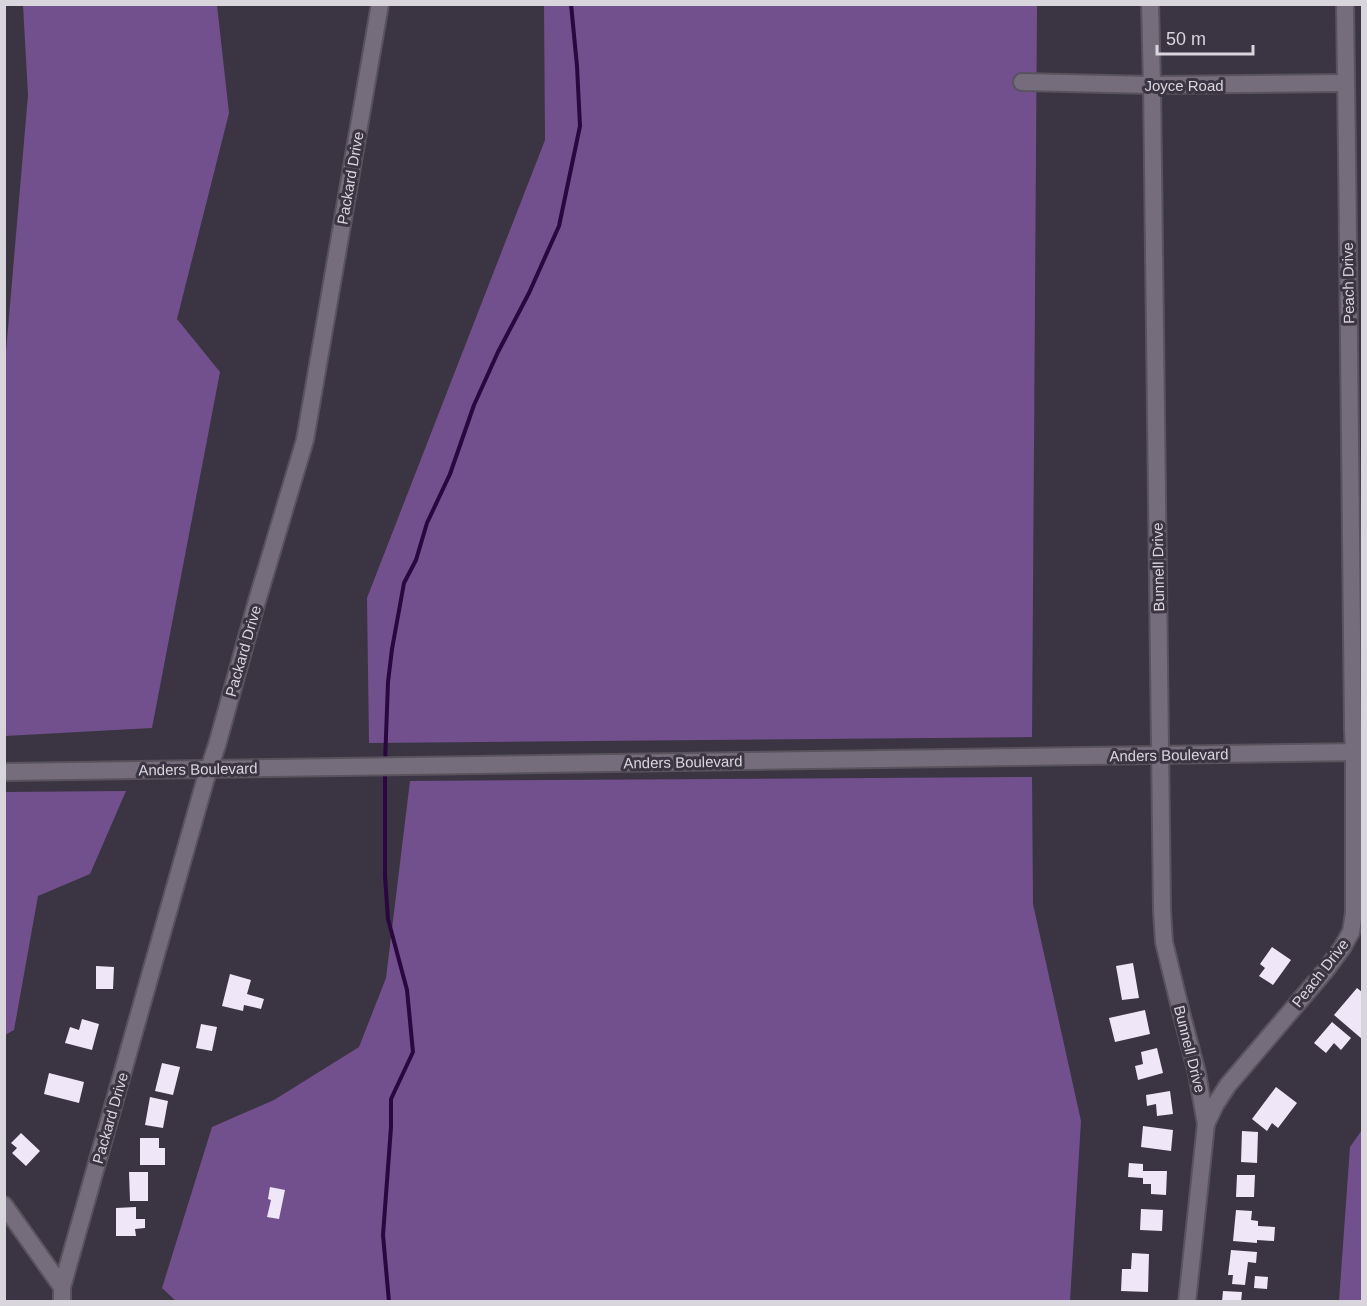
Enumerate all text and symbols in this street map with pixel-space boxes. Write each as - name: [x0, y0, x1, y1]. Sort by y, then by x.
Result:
- scale bar: [1157, 18, 1253, 56]
- text: 50 m: [1166, 29, 1206, 49]
- street label: Joyce Road: [1144, 77, 1224, 94]
- street label: Packard Drive: [333, 130, 367, 226]
- street label: Peach Drive: [1339, 242, 1357, 324]
- street label: Bunnell Drive: [1149, 522, 1167, 612]
- street label: Packard Drive: [222, 603, 264, 699]
- street label: Anders Boulevard: [1109, 745, 1229, 765]
- street label: Anders Boulevard: [623, 752, 743, 772]
- street label: Anders Boulevard: [138, 759, 258, 779]
- street label: Peach Drive: [1288, 936, 1352, 1010]
- street label: Bunnell Drive: [1171, 1004, 1209, 1094]
- street label: Packard Drive: [89, 1070, 131, 1166]

